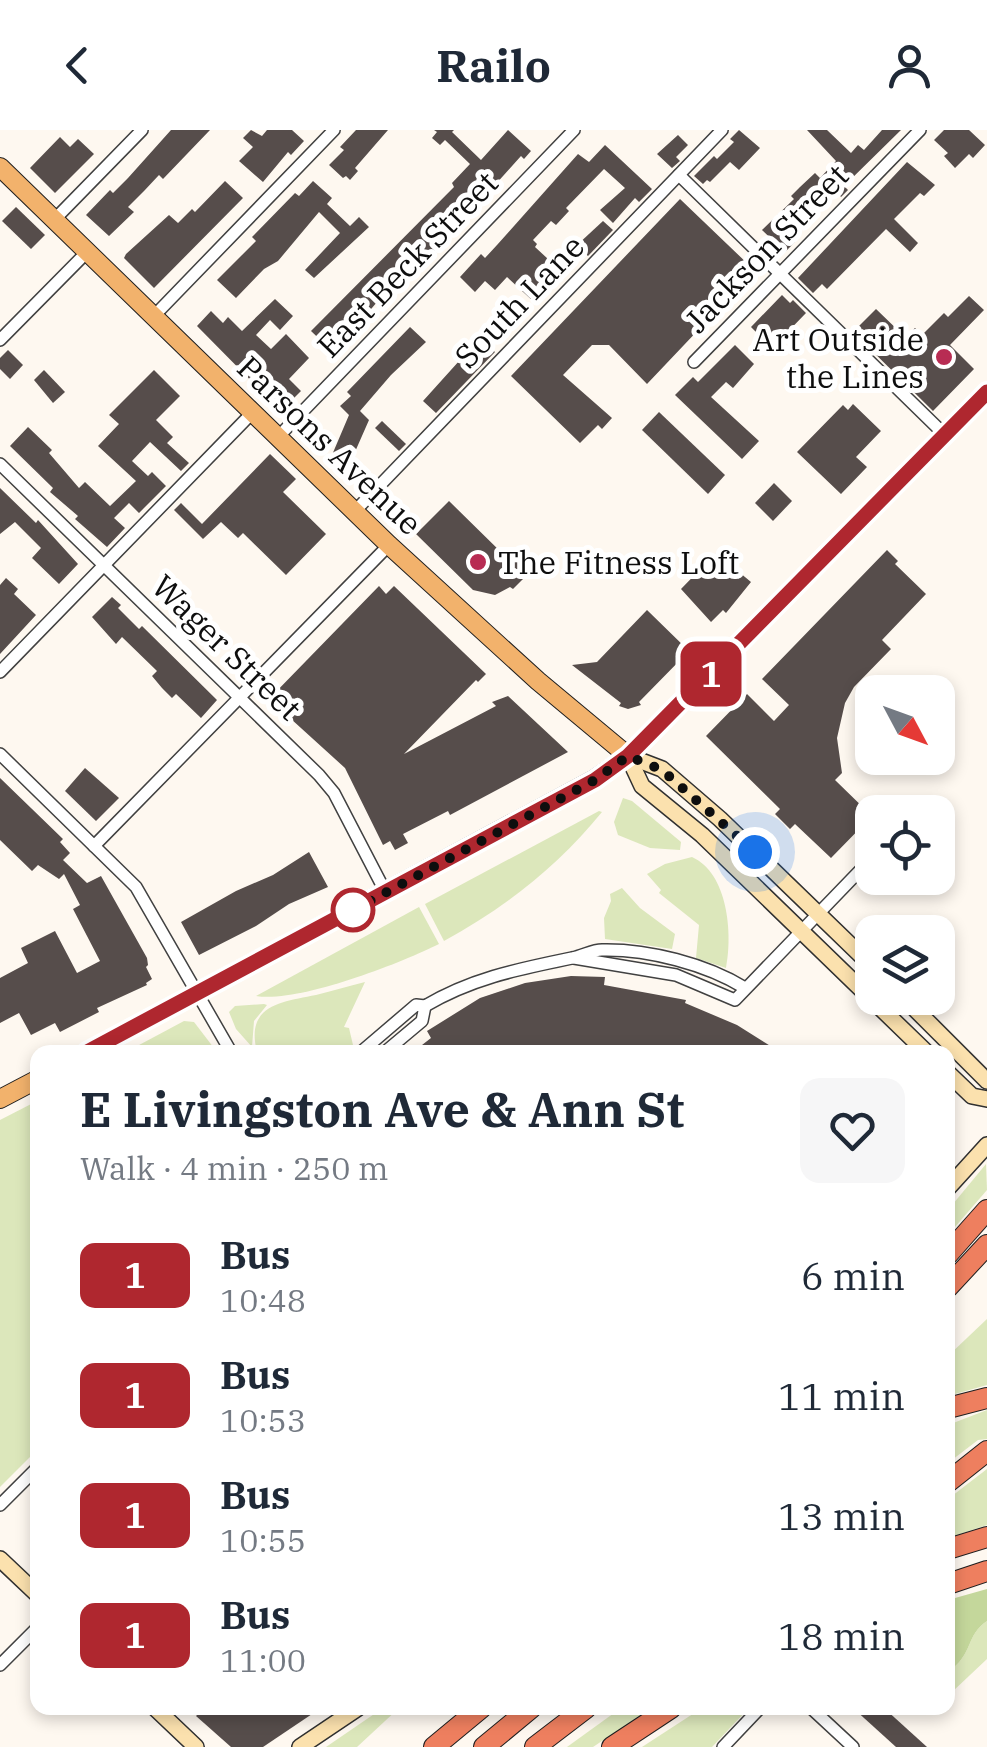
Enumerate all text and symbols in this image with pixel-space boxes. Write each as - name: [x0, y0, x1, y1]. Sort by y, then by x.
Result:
- text: Railo: [436, 36, 551, 94]
- icon: back: [50, 38, 105, 93]
- icon: person: [882, 38, 937, 93]
- street label: Jackson Street: [675, 155, 857, 341]
- street label: East Beck Street: [307, 162, 507, 366]
- street label: South Lane: [445, 225, 593, 377]
- place label: Art Outside the Lines: [753, 318, 924, 397]
- street label: Parsons Avenue: [229, 346, 431, 544]
- marker: Art Outside the Lines: [933, 346, 955, 368]
- place label: The Fitness Loft: [498, 541, 739, 583]
- marker: The Fitness Loft: [467, 551, 489, 573]
- street label: Wager Street: [143, 565, 311, 729]
- line badge: 1: [678, 642, 744, 706]
- text: 1: [700, 651, 722, 697]
- north arrow: [855, 675, 955, 775]
- map controls: [855, 675, 955, 1015]
- button: locate: [855, 795, 955, 895]
- your location: [730, 827, 780, 877]
- unlabelled marker: [332, 889, 374, 931]
- button: layers: [855, 915, 955, 1015]
- text: E Livingston Ave & Ann St: [80, 1078, 684, 1140]
- button: heart: [800, 1078, 905, 1183]
- text: Walk · 4 min · 250 m: [80, 1147, 388, 1189]
- text: Bus: [220, 1230, 290, 1279]
- text: 6 min: [801, 1251, 905, 1300]
- text: 1: [124, 1252, 146, 1298]
- text: 10:48: [220, 1279, 306, 1321]
- text: Bus: [220, 1350, 290, 1399]
- text: 11 min: [778, 1371, 905, 1420]
- text: 1: [124, 1372, 146, 1418]
- text: 10:53: [220, 1399, 306, 1441]
- text: Bus: [220, 1470, 290, 1519]
- text: 13 min: [778, 1491, 905, 1540]
- text: 1: [124, 1492, 146, 1538]
- text: 10:55: [220, 1519, 306, 1561]
- text: Bus: [220, 1590, 290, 1639]
- text: 18 min: [778, 1611, 905, 1660]
- text: 1: [124, 1612, 146, 1658]
- text: 11:00: [220, 1639, 306, 1681]

